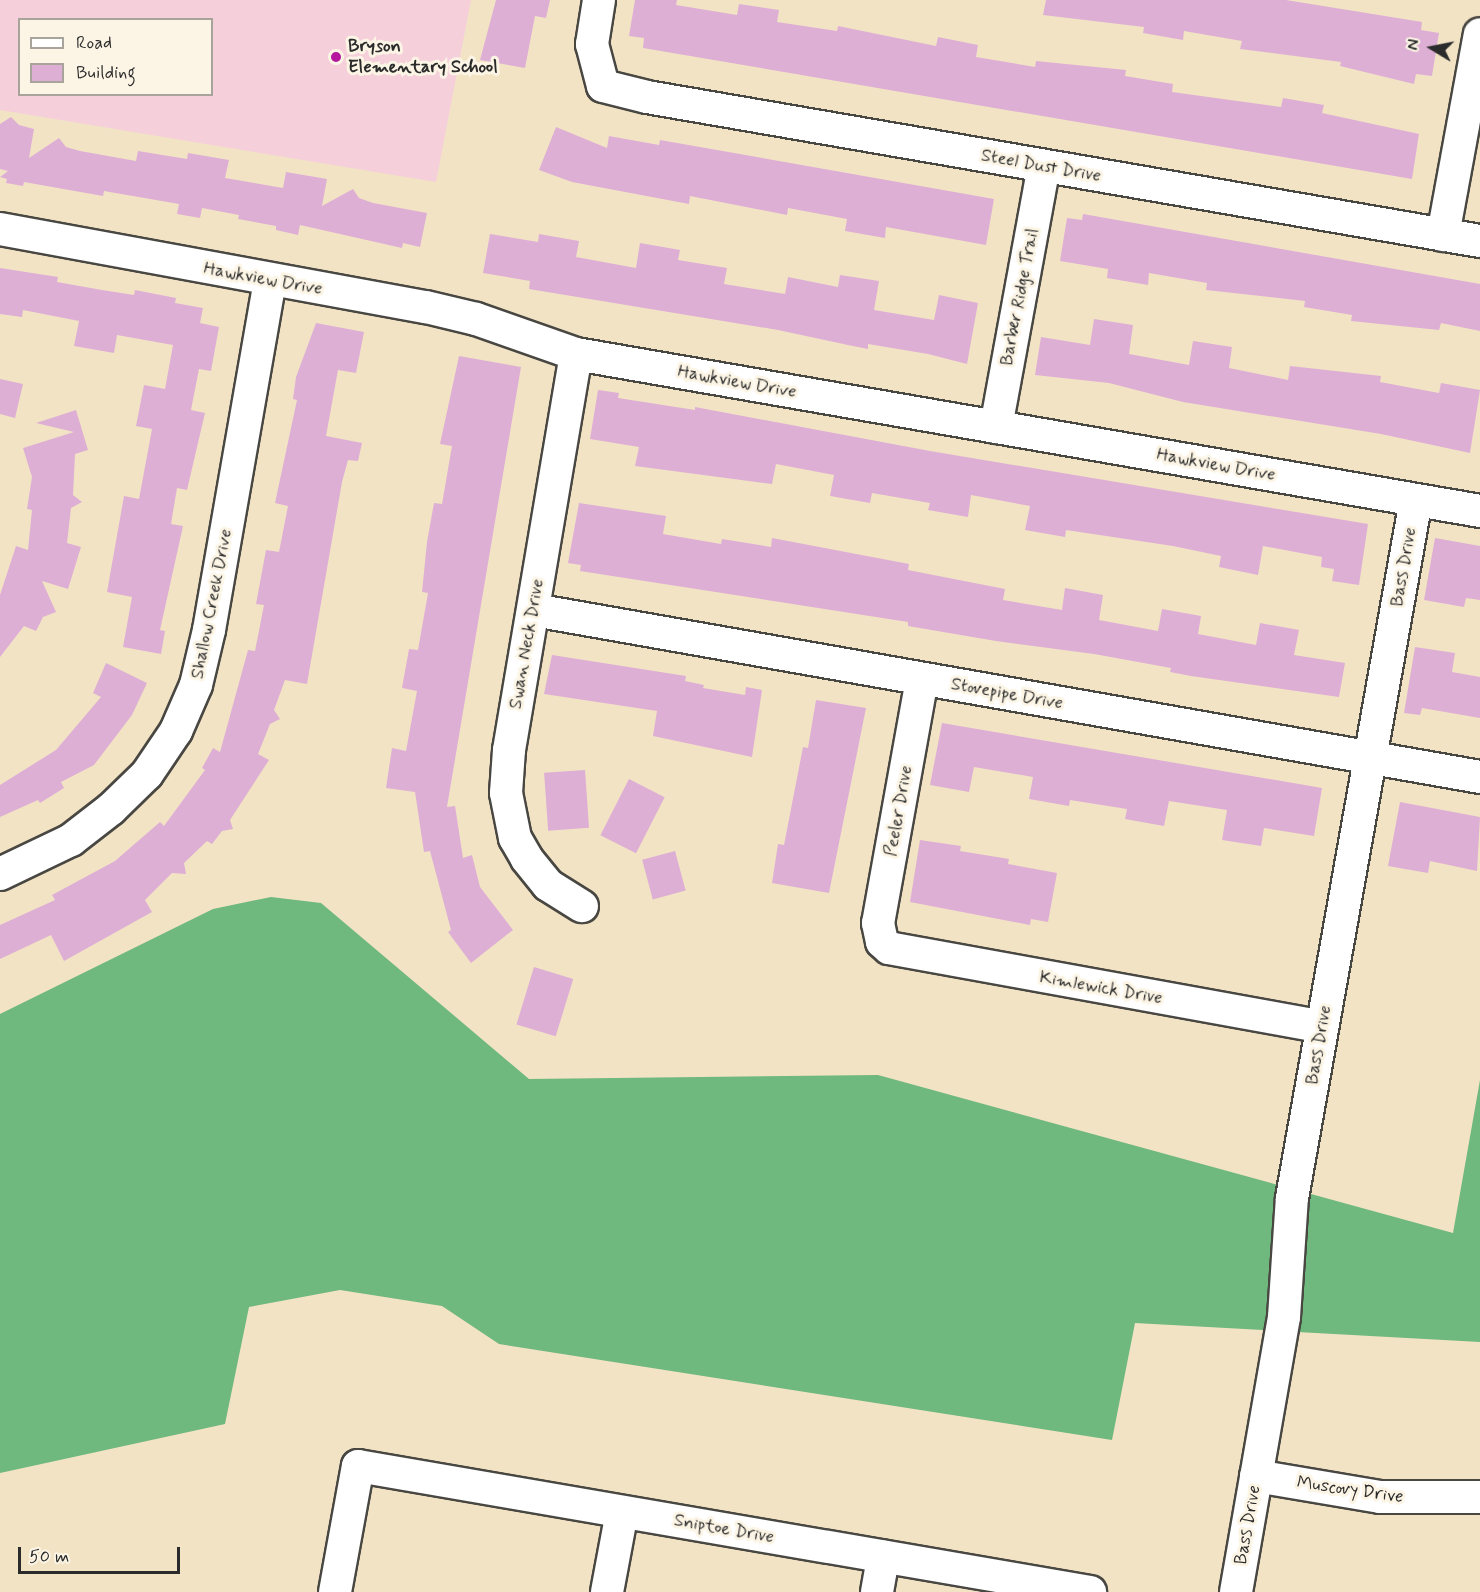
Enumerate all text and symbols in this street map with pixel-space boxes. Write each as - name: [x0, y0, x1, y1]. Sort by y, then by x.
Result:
- legend: [18, 18, 213, 96]
- north arrow: [1402, 18, 1462, 78]
- text: Road: [76, 31, 112, 55]
- place label: Bryson Elementary School: [348, 36, 498, 78]
- text: N: [1403, 38, 1425, 52]
- marker: Bryson Elementary School: [329, 50, 343, 64]
- text: Building: [76, 61, 136, 85]
- street label: Steel Dust Drive: [980, 145, 1102, 187]
- street label: Barber Ridge Trail: [996, 228, 1044, 366]
- street label: Hawkview Drive: [203, 258, 323, 300]
- street label: Hawkview Drive: [677, 361, 797, 403]
- street label: Hawkview Drive: [1156, 444, 1276, 486]
- street label: Bass Drive: [1386, 526, 1422, 608]
- street label: Shallow Creek Drive: [187, 528, 237, 680]
- street label: Swan Neck Drive: [505, 577, 549, 711]
- street label: Stovepipe Drive: [950, 674, 1064, 714]
- street label: Peeler Drive: [880, 764, 918, 858]
- street label: Kimlewick Drive: [1038, 967, 1164, 1009]
- street label: Bass Drive: [1301, 1004, 1337, 1086]
- street label: Muscovy Drive: [1296, 1472, 1404, 1508]
- street label: Bass Drive: [1230, 1484, 1266, 1566]
- street label: Sniptoe Drive: [672, 1510, 776, 1548]
- scale bar: [21, 1535, 183, 1573]
- text: 50 m: [29, 1545, 69, 1569]

